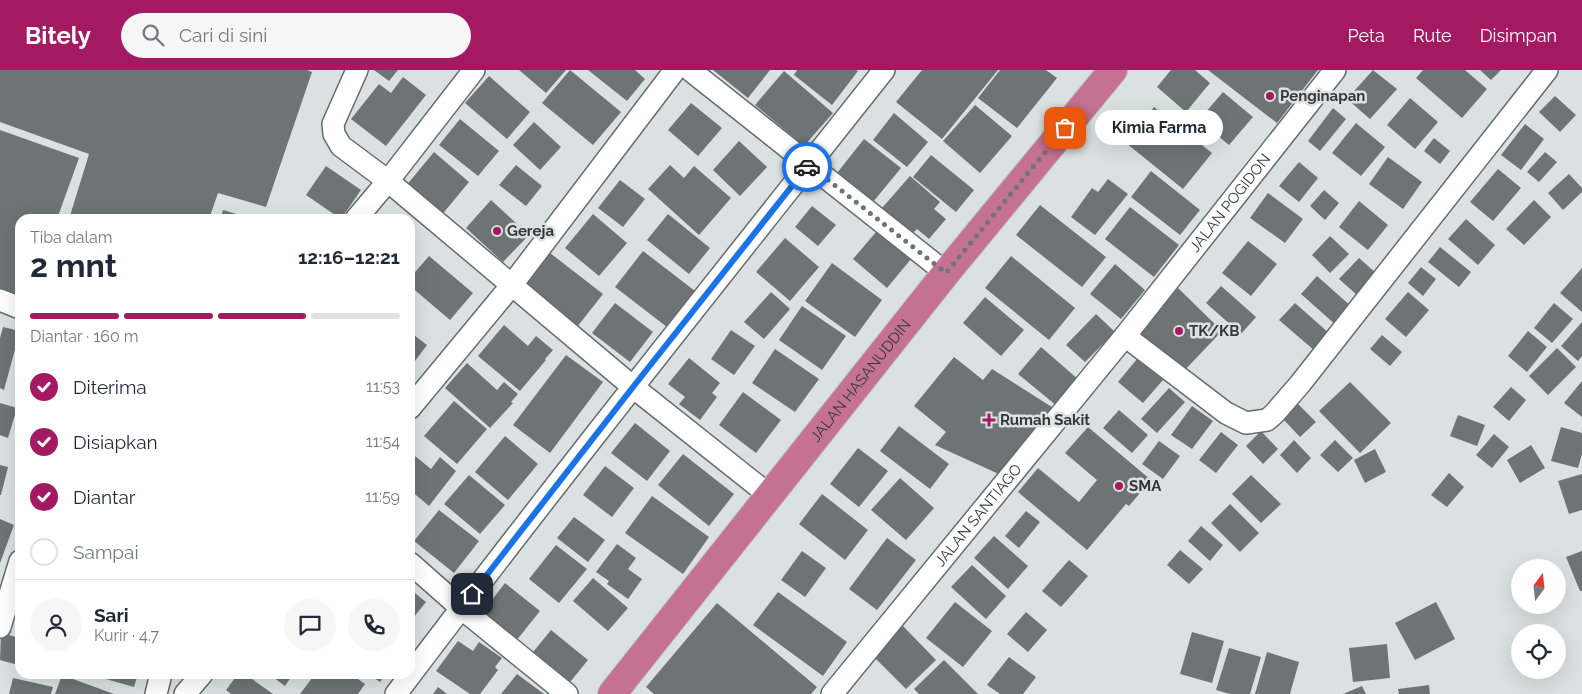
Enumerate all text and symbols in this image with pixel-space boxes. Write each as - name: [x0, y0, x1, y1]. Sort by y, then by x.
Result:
- search box: [121, 13, 471, 58]
- text: Bitely: [25, 21, 91, 50]
- icon: search: [139, 21, 167, 49]
- text: Cari di sini: [179, 24, 267, 46]
- text: Peta: [1348, 25, 1385, 46]
- text: Rute: [1413, 25, 1452, 46]
- text: Disimpan: [1480, 25, 1557, 46]
- place label: Penginapan: [1280, 87, 1365, 105]
- marker: Penginapan: [1264, 90, 1276, 102]
- pin: [1044, 107, 1086, 149]
- callout: Kimia Farma: [1095, 110, 1222, 146]
- icon: bag: [1051, 114, 1079, 142]
- text: Kimia Farma: [1112, 118, 1206, 137]
- courier: [782, 142, 832, 192]
- street label: JALAN POGIDON: [1186, 150, 1274, 256]
- icon: car: [793, 153, 821, 181]
- place label: Gereja: [507, 222, 554, 240]
- marker: Gereja: [491, 225, 503, 237]
- text: Tiba dalam: [30, 228, 112, 247]
- text: 12:16–12:21: [298, 246, 400, 268]
- text: 2 mnt: [30, 247, 117, 284]
- street label: JALAN HASANUDDIN: [807, 316, 915, 445]
- place label: TK/KB: [1189, 322, 1239, 340]
- marker: TK/KB: [1173, 325, 1185, 337]
- text: Diantar · 160 m: [30, 327, 138, 346]
- icon: check: [30, 373, 58, 401]
- text: Diterima: [73, 376, 147, 398]
- text: 11:53: [366, 377, 400, 396]
- place label: Rumah Sakit: [1000, 411, 1090, 429]
- marker: Rumah Sakit: [982, 413, 996, 427]
- icon: check: [30, 428, 58, 456]
- text: Disiapkan: [73, 431, 158, 453]
- text: 11:54: [366, 432, 400, 451]
- street label: JALAN SANTIAGO: [931, 460, 1025, 570]
- place label: SMA: [1129, 477, 1162, 495]
- marker: SMA: [1113, 480, 1125, 492]
- icon: check: [30, 483, 58, 511]
- text: Diantar: [73, 486, 135, 508]
- text: 11:59: [365, 487, 400, 506]
- text: Sampai: [73, 541, 139, 563]
- north arrow: [1511, 559, 1566, 614]
- map controls: [1511, 559, 1566, 679]
- pin: [451, 573, 493, 615]
- icon: home: [458, 580, 486, 608]
- button: person: [30, 599, 82, 651]
- button: chat: [284, 599, 336, 651]
- button: phone: [348, 599, 400, 651]
- text: Sari: [94, 604, 129, 626]
- button: locate: [1511, 624, 1566, 679]
- text: Kurir · 4.7: [94, 626, 159, 645]

